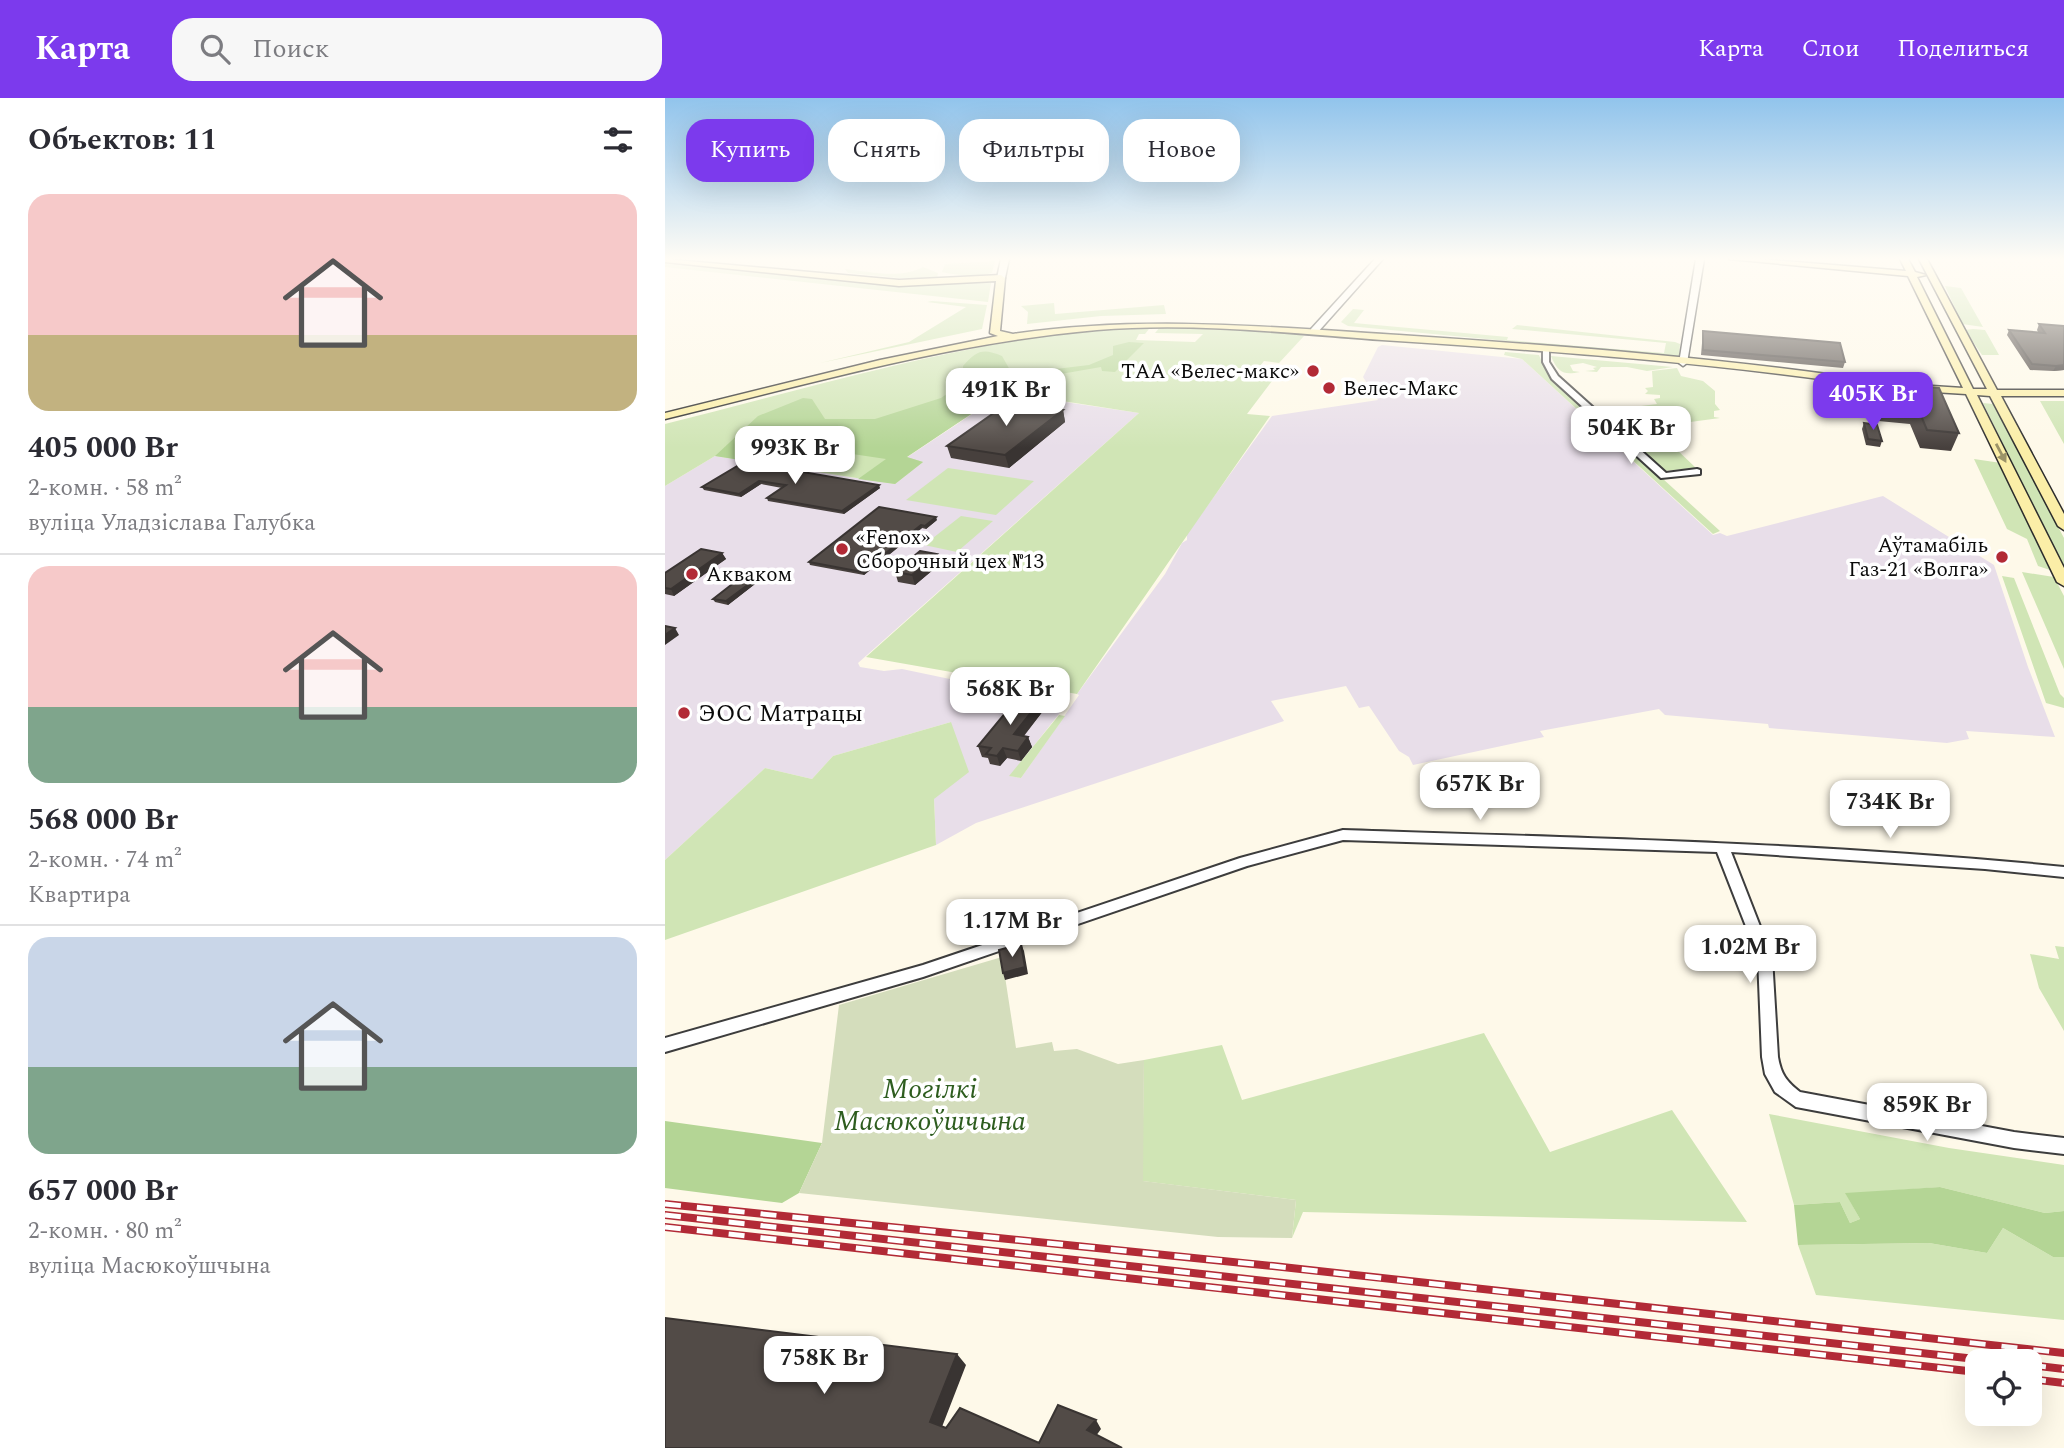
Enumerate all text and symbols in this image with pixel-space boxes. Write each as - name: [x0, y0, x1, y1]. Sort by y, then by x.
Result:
- search box: [172, 18, 662, 81]
- text: Карта: [35, 24, 130, 74]
- text: Поиск: [252, 29, 329, 69]
- icon: search: [196, 30, 234, 68]
- text: Карта: [1698, 31, 1764, 67]
- text: Слои: [1802, 31, 1859, 67]
- text: Поделиться: [1897, 31, 2029, 67]
- text: Объектов: 11: [28, 117, 217, 163]
- chip: Купить: [686, 119, 814, 182]
- chip: Снять: [828, 119, 945, 182]
- chip: Фильтры: [959, 119, 1109, 182]
- chip: Новое: [1123, 119, 1240, 182]
- icon: filters: [599, 121, 637, 159]
- icon: home: [270, 240, 396, 366]
- place label: ТАА «Велес-макс»: [1121, 356, 1299, 388]
- marker: ТАА «Велес-макс»: [1305, 363, 1321, 379]
- pin: 491K Br: [941, 368, 1071, 428]
- pin: 405K Br: [1808, 372, 1938, 432]
- text: 491K Br: [962, 373, 1050, 408]
- place label: Велес-Макс: [1343, 373, 1458, 405]
- text: 405K Br: [1829, 377, 1917, 412]
- marker: Велес-Макс: [1321, 380, 1337, 396]
- pin: 504K Br: [1566, 406, 1696, 466]
- text: 504K Br: [1587, 411, 1675, 446]
- text: 405 000 Br: [28, 425, 178, 471]
- pin: 993K Br: [730, 426, 860, 486]
- text: 993K Br: [751, 431, 839, 466]
- one-way arrow: [1995, 443, 2007, 463]
- text: 2-комн. · 58 m²: [28, 471, 182, 506]
- text: вуліца Уладзіслава Галубка: [28, 506, 315, 541]
- place label: «Fenox» Сборочный цех №13: [856, 522, 1045, 578]
- place label: Аўтамабіль Газ-21 «Волга»: [1848, 530, 1988, 586]
- marker: «Fenox» Сборочный цех №13: [834, 541, 850, 557]
- marker: Аўтамабіль Газ-21 «Волга»: [1994, 549, 2010, 565]
- place label: Акваком: [706, 559, 792, 591]
- marker: Акваком: [684, 566, 700, 582]
- icon: home: [270, 612, 396, 738]
- pin: 568K Br: [945, 668, 1075, 727]
- text: 568K Br: [966, 672, 1054, 707]
- place label: ЭОС Матрацы: [698, 696, 863, 732]
- marker: ЭОС Матрацы: [676, 705, 692, 721]
- pin: 657K Br: [1415, 762, 1545, 822]
- text: 657K Br: [1436, 767, 1524, 802]
- pin: 734K Br: [1825, 780, 1955, 840]
- text: 734K Br: [1846, 785, 1934, 820]
- text: 568 000 Br: [28, 797, 178, 843]
- text: 2-комн. · 74 m²: [28, 843, 182, 878]
- text: Квартира: [28, 878, 131, 913]
- pin: 1.17M Br: [940, 900, 1084, 959]
- text: 1.17M Br: [962, 904, 1062, 939]
- pin: 1.02M Br: [1678, 926, 1822, 985]
- text: 1.02M Br: [1700, 930, 1800, 965]
- icon: home: [270, 983, 396, 1109]
- park label: Могілкі Масюкоўшчына: [834, 1068, 1026, 1143]
- pin: 859K Br: [1862, 1084, 1992, 1143]
- text: 859K Br: [1883, 1088, 1971, 1123]
- text: 657 000 Br: [28, 1168, 178, 1214]
- text: 2-комн. · 80 m²: [28, 1214, 182, 1249]
- text: вуліца Масюкоўшчына: [28, 1249, 271, 1284]
- pin: 758K Br: [759, 1336, 889, 1396]
- text: 758K Br: [780, 1341, 868, 1376]
- map controls: [1965, 1349, 2042, 1426]
- button: locate: [1965, 1349, 2042, 1426]

